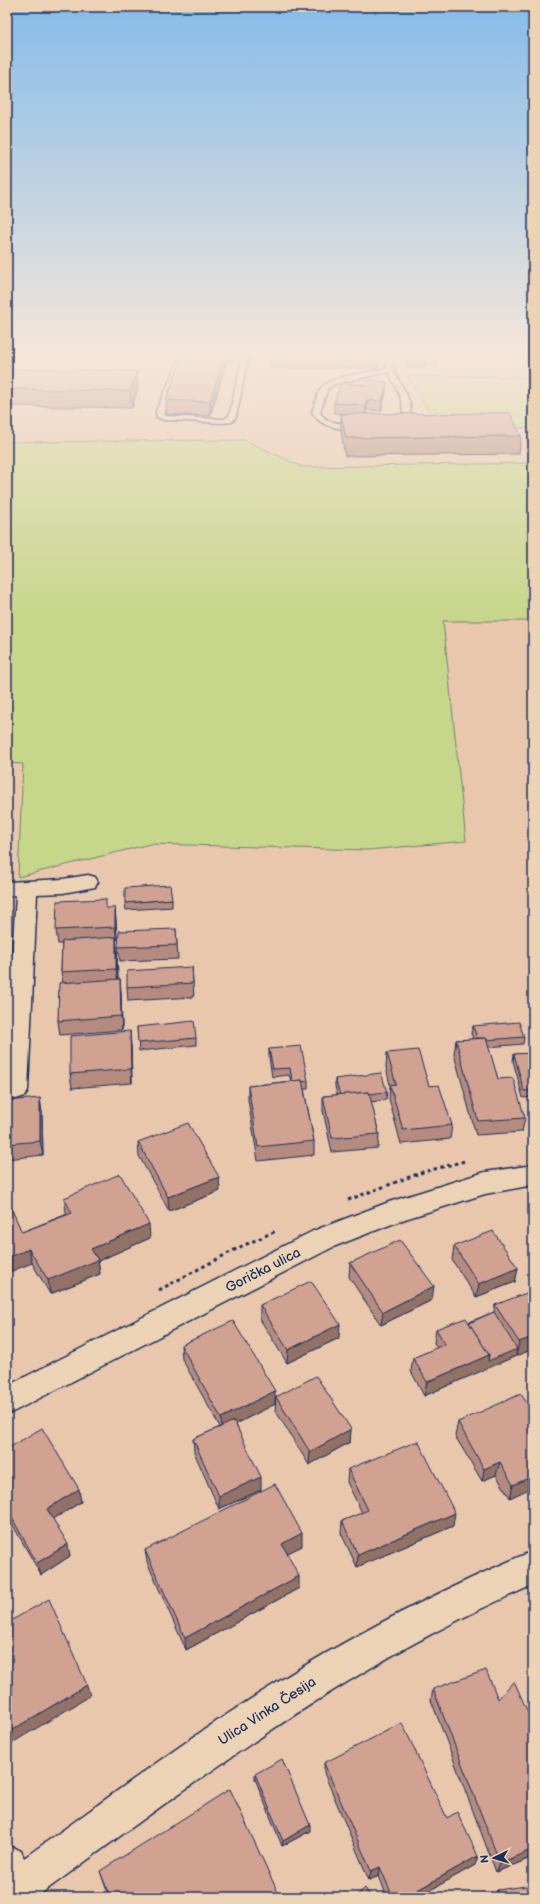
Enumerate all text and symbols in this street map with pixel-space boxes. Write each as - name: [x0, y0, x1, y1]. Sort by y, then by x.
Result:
- street label: Gorička ulica: [223, 1244, 304, 1296]
- street label: Ulica Vinka Česija: [214, 1672, 319, 1749]
- north arrow: [474, 1838, 514, 1878]
- text: N: [478, 1854, 491, 1864]

